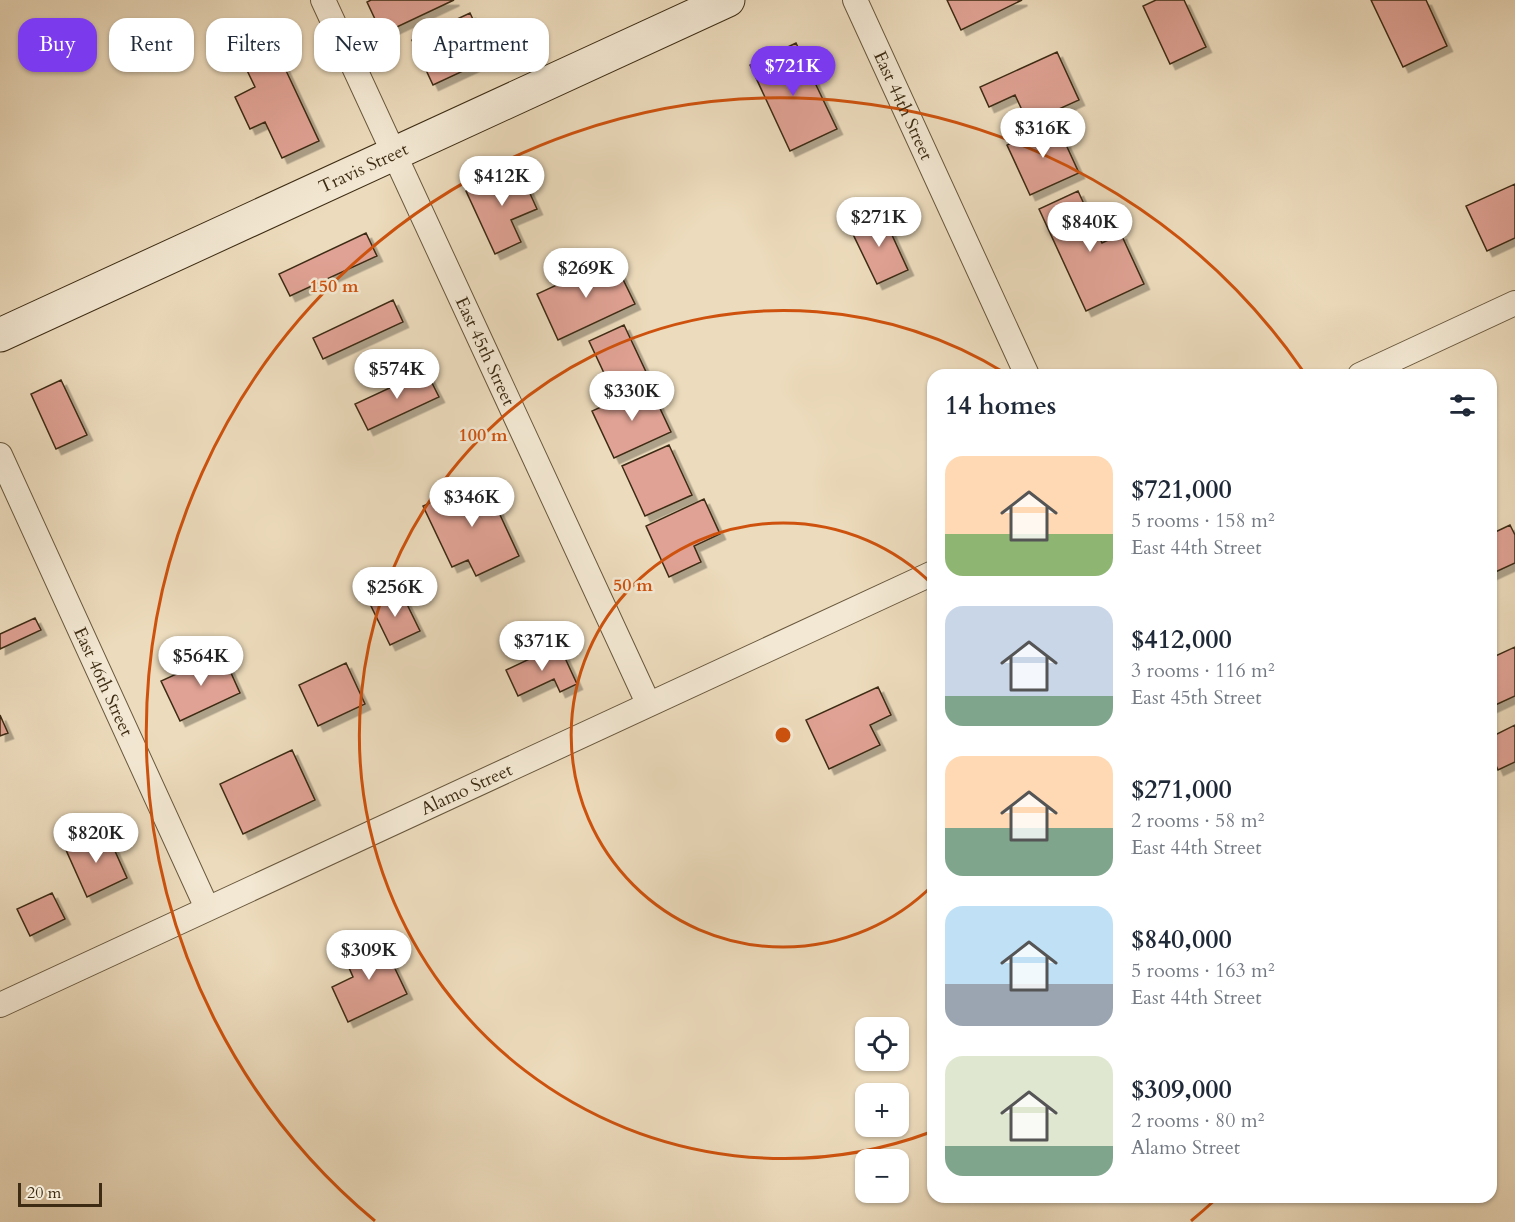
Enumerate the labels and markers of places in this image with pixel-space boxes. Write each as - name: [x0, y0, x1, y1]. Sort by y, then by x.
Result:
- pin: $721K: [751, 46, 835, 97]
- pin: $316K: [1001, 108, 1085, 159]
- pin: $412K: [460, 156, 544, 207]
- pin: $271K: [837, 197, 921, 248]
- pin: $840K: [1048, 202, 1132, 253]
- pin: $269K: [544, 248, 628, 299]
- pin: $574K: [355, 349, 439, 400]
- pin: $330K: [590, 371, 674, 422]
- pin: $346K: [430, 477, 514, 528]
- pin: $256K: [353, 567, 437, 618]
- pin: $371K: [500, 621, 584, 672]
- pin: $564K: [159, 636, 243, 687]
- centre of rings: [773, 725, 793, 745]
- pin: $820K: [54, 813, 138, 864]
- pin: $309K: [327, 930, 411, 981]

